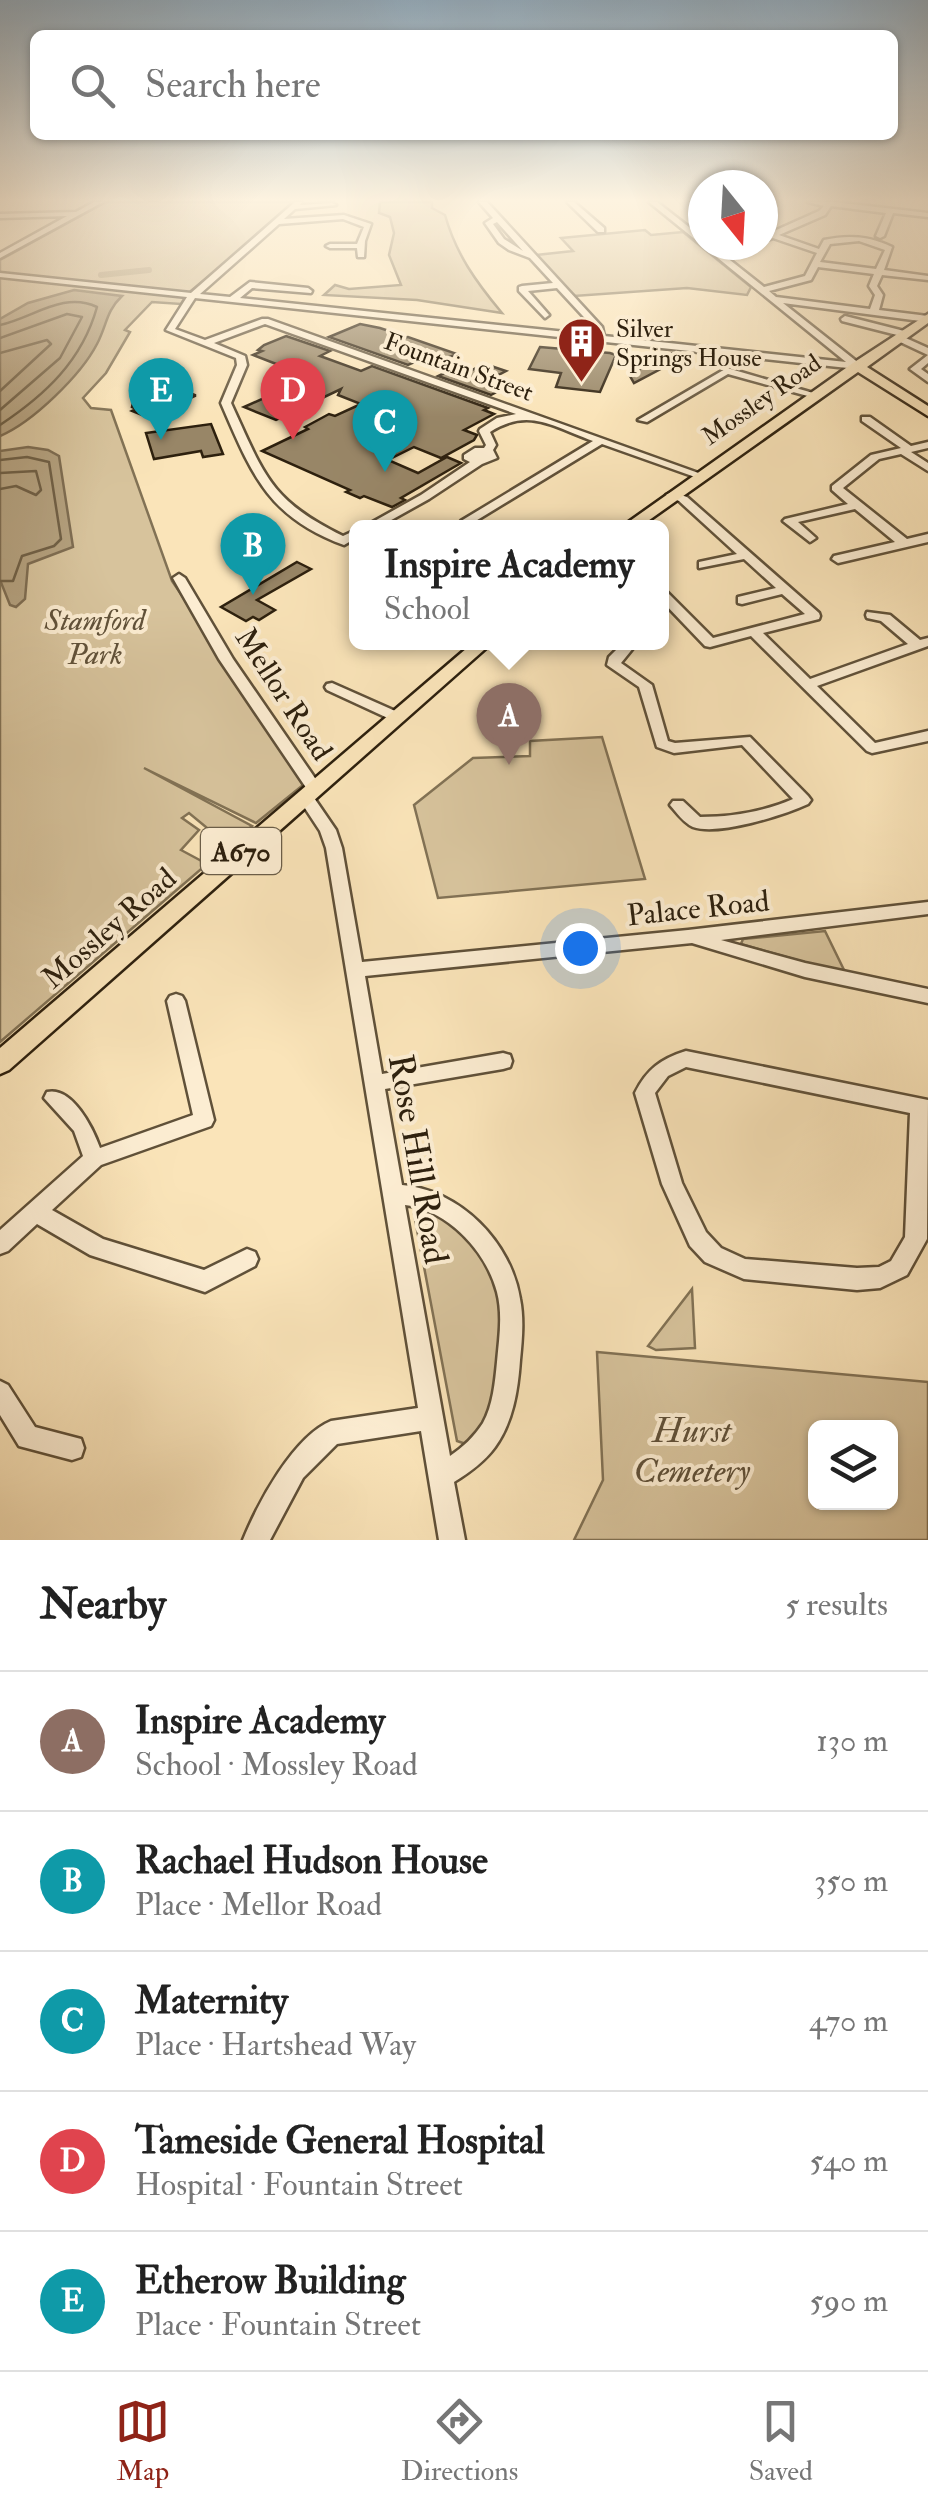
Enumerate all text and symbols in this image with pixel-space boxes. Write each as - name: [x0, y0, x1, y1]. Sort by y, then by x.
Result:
- search box: [30, 30, 898, 140]
- icon: search: [65, 58, 120, 113]
- text: Search here: [145, 61, 321, 109]
- north arrow: [688, 170, 778, 260]
- place label: Silver Springs House: [616, 314, 762, 374]
- building icon: Silver Springs House: [555, 316, 607, 384]
- street label: Fountain Street: [380, 326, 537, 409]
- street label: Mossley Road: [696, 348, 827, 453]
- pin: E: [128, 358, 194, 440]
- pin: D: [260, 358, 326, 440]
- pin: C: [352, 390, 418, 472]
- pin: B: [220, 512, 286, 595]
- popup: [349, 520, 669, 650]
- text: Inspire Academy: [384, 541, 634, 589]
- text: School: [384, 589, 470, 629]
- park label: Stamford Park: [44, 602, 148, 673]
- street label: Mellor Road: [227, 621, 340, 768]
- pin: A: [476, 682, 542, 765]
- road number: A670: [201, 828, 281, 874]
- street label: Mossley Road: [35, 860, 184, 997]
- street label: Palace Road: [625, 883, 771, 934]
- your location: [555, 923, 606, 974]
- street label: Rose Hill Road: [378, 1051, 458, 1267]
- park label: Hurst Cemetery: [634, 1409, 751, 1493]
- map controls: [808, 1420, 898, 1510]
- button: layers: [808, 1420, 898, 1510]
- text: Nearby: [40, 1579, 166, 1631]
- text: 5 results: [785, 1585, 888, 1625]
- text: Inspire Academy: [135, 1697, 385, 1745]
- text: A: [62, 1721, 83, 1761]
- text: 130 m: [816, 1721, 888, 1761]
- text: School · Mossley Road: [135, 1745, 418, 1785]
- text: Rachael Hudson House: [135, 1837, 488, 1885]
- text: B: [62, 1861, 83, 1901]
- text: 350 m: [814, 1861, 888, 1901]
- text: Place · Mellor Road: [135, 1885, 382, 1925]
- text: Maternity: [135, 1977, 288, 2025]
- text: C: [61, 2001, 84, 2041]
- text: 470 m: [809, 2001, 888, 2041]
- text: Place · Hartshead Way: [135, 2025, 416, 2065]
- text: Tameside General Hospital: [135, 2117, 545, 2165]
- text: D: [59, 2141, 86, 2181]
- text: 540 m: [810, 2141, 888, 2181]
- text: Hospital · Fountain Street: [135, 2165, 463, 2205]
- text: Etherow Building: [135, 2257, 405, 2305]
- text: E: [61, 2281, 84, 2321]
- text: 590 m: [810, 2281, 888, 2321]
- text: Place · Fountain Street: [135, 2305, 421, 2345]
- tab: Map: [115, 2394, 170, 2489]
- tab: Directions: [401, 2394, 518, 2489]
- tab: Saved: [749, 2394, 813, 2489]

